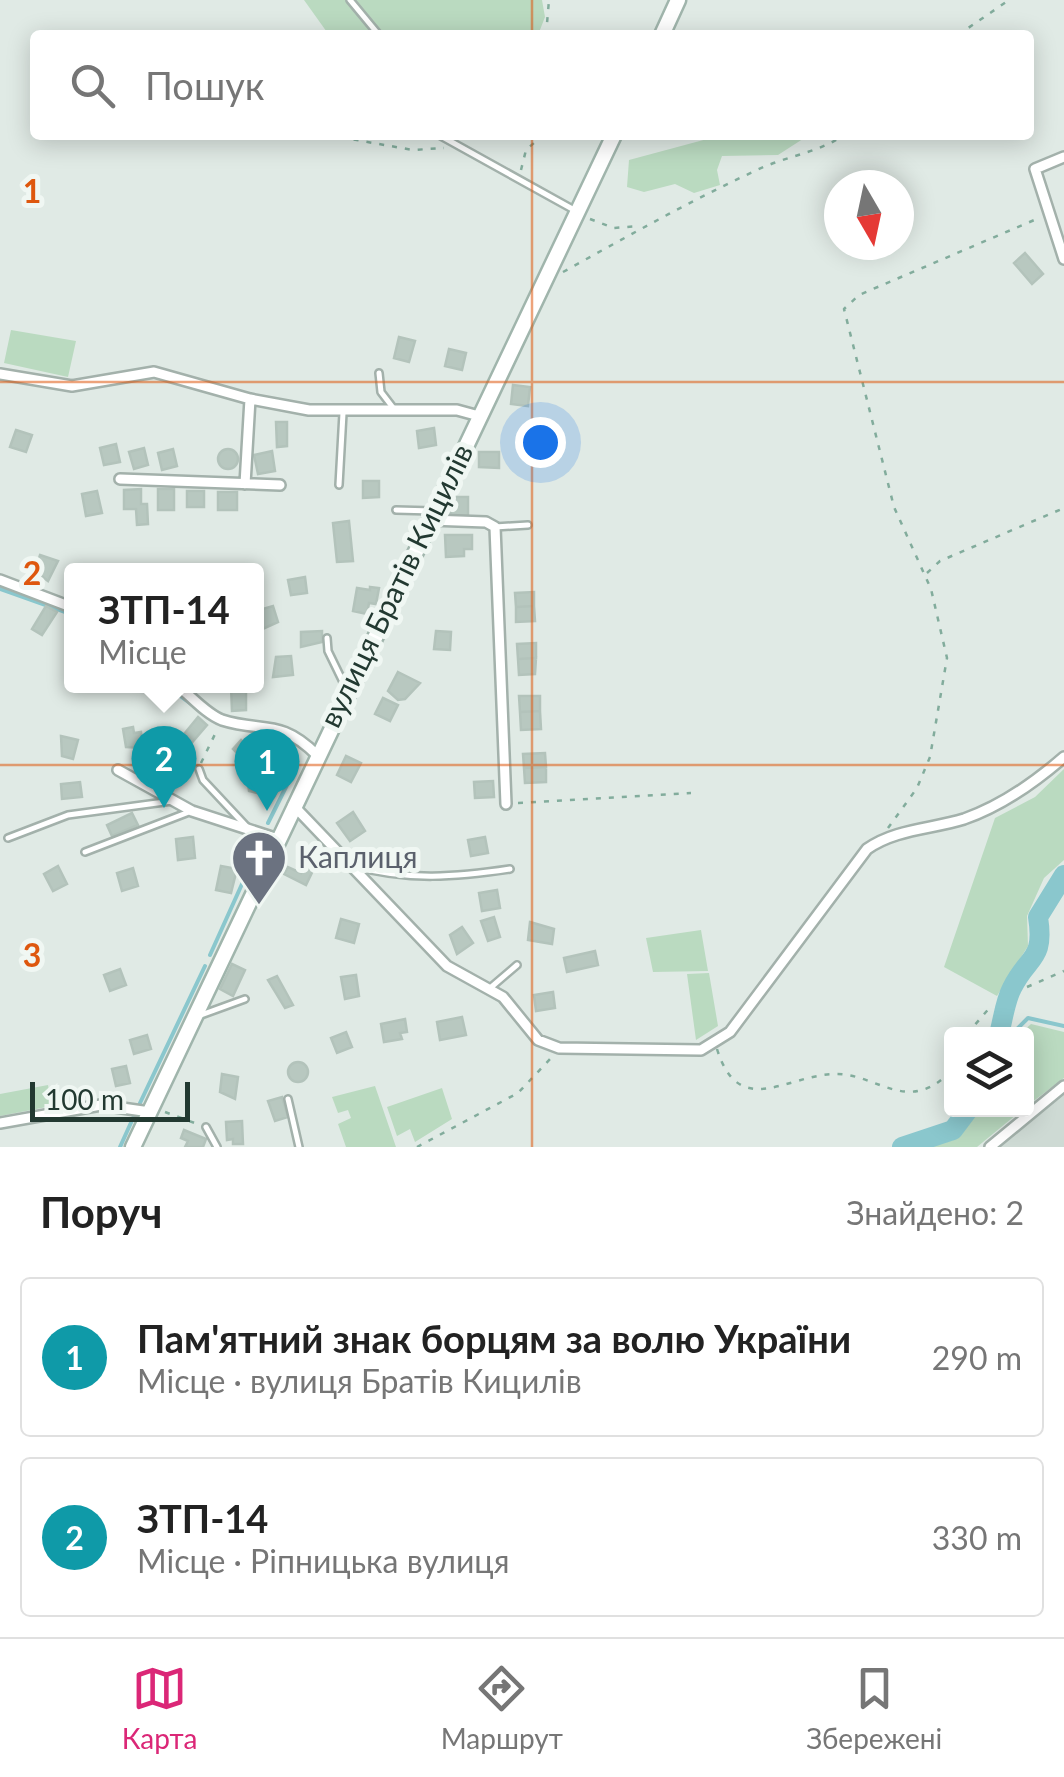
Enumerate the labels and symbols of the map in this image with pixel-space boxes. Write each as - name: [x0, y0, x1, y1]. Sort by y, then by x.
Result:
- north arrow: [824, 170, 914, 260]
- text: 1: [23, 171, 41, 210]
- your location: [515, 417, 566, 468]
- street label: вулиця Братів Кицилів: [311, 438, 480, 733]
- text: 2: [23, 553, 41, 592]
- pin: 2: [132, 726, 196, 808]
- pin: 1: [234, 728, 300, 811]
- church icon: Каплиця: [229, 828, 289, 907]
- place label: Каплиця: [298, 838, 417, 874]
- text: 3: [23, 935, 41, 974]
- scale bar: [30, 1077, 190, 1122]

